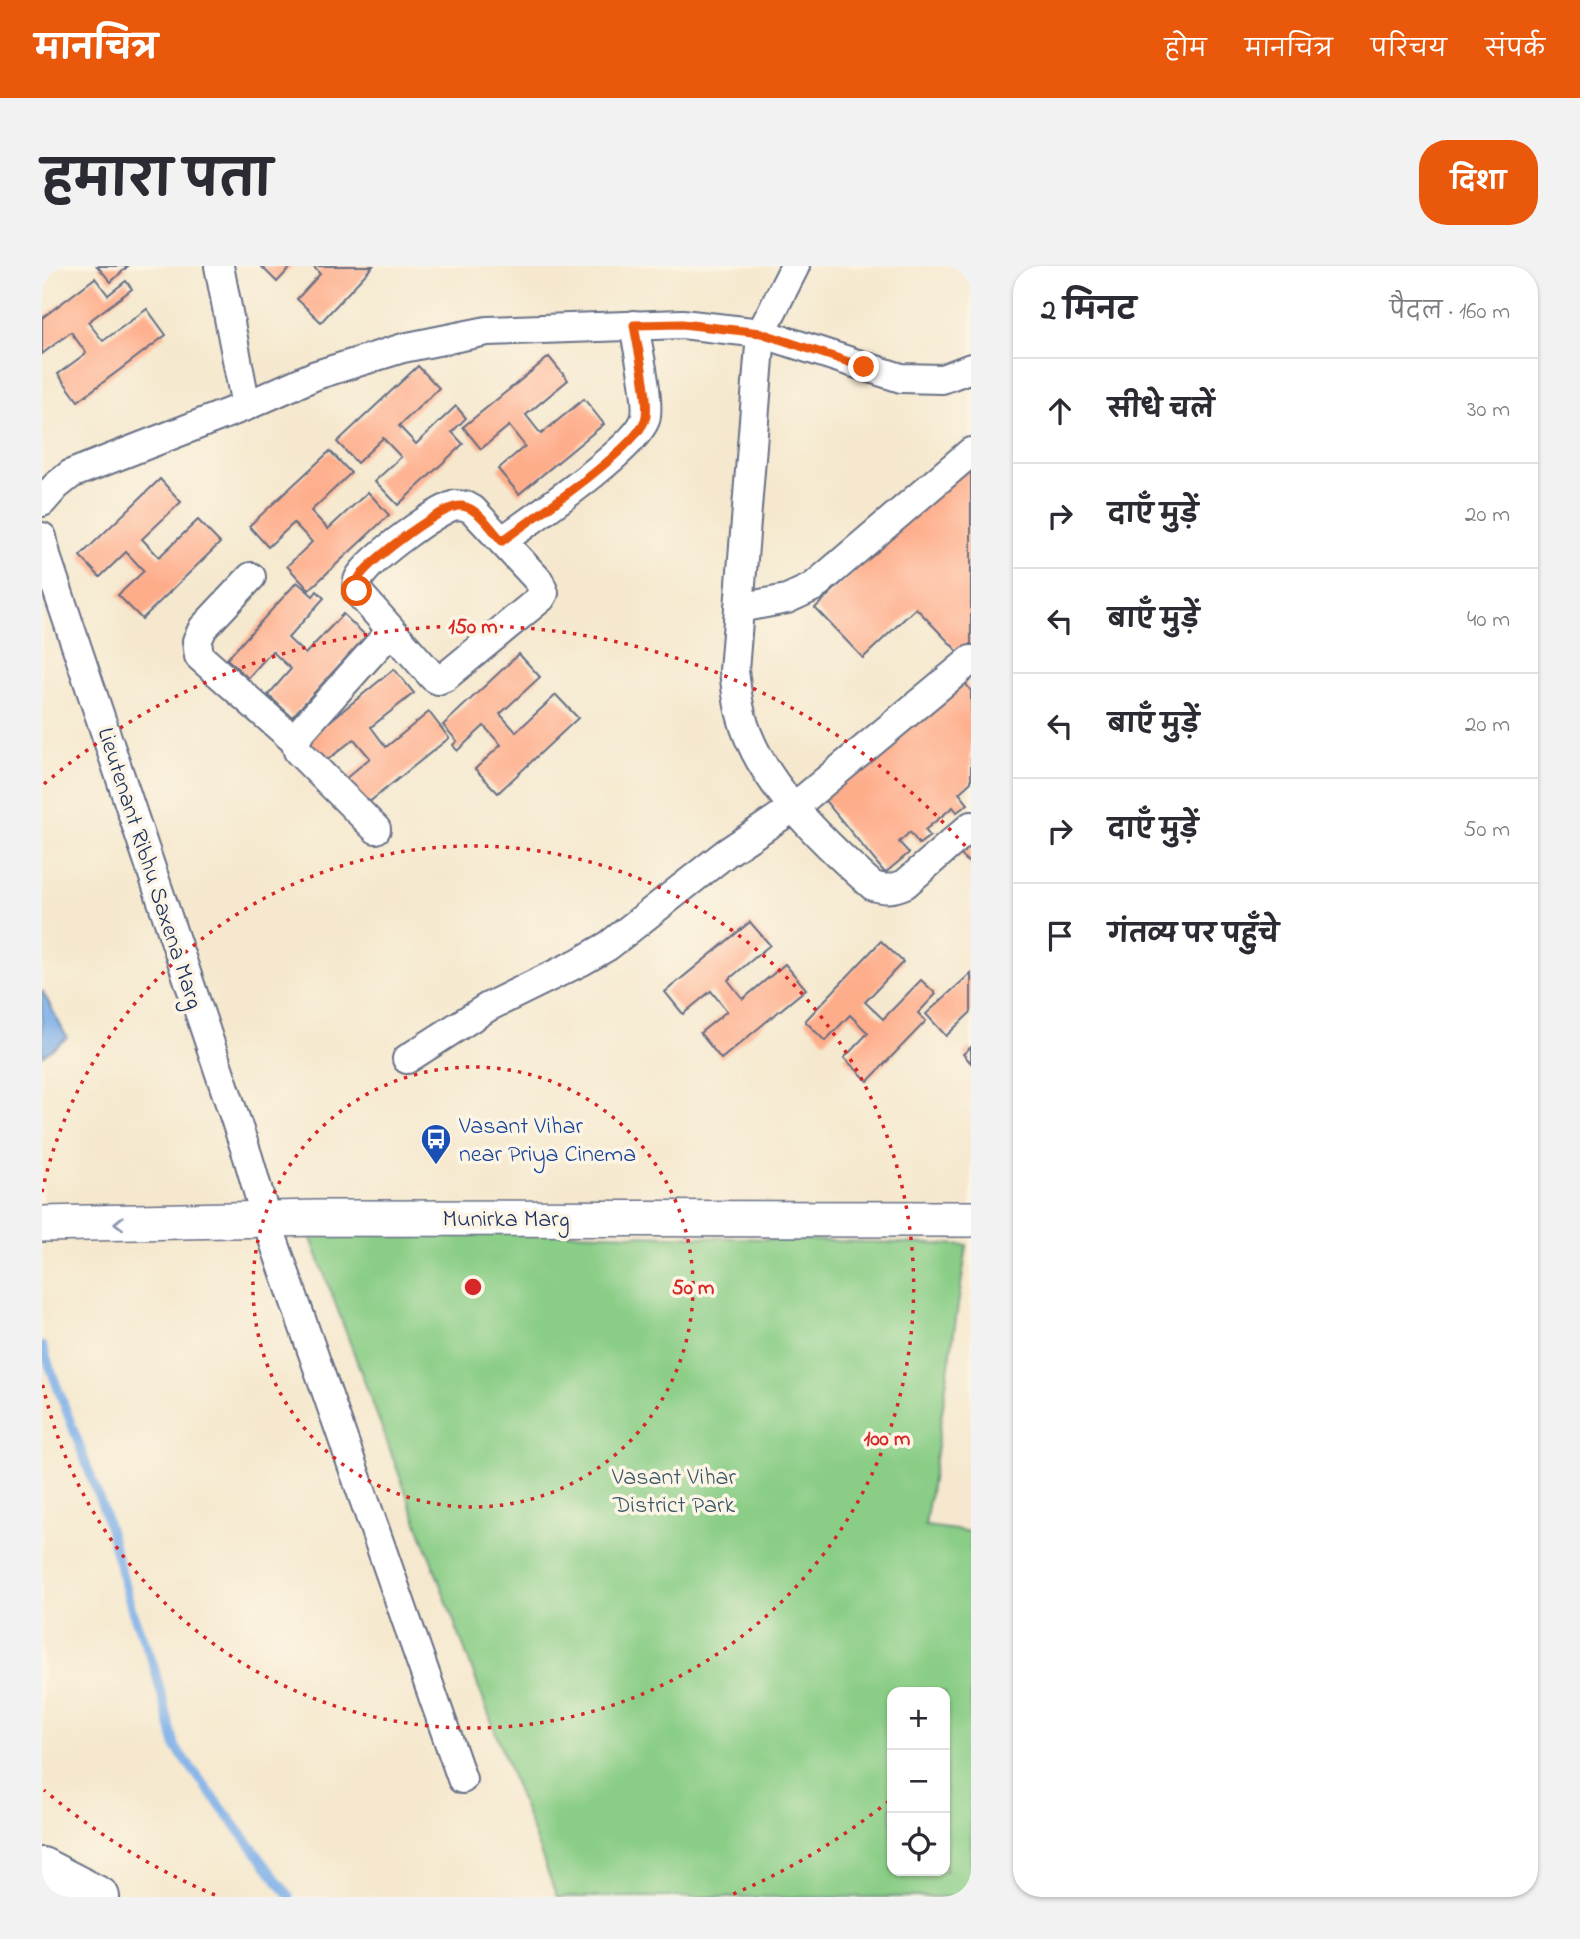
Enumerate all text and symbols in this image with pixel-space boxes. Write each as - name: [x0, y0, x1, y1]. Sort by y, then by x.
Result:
- text: मानचित्र: [35, 26, 158, 74]
- text: होम: [1164, 33, 1207, 68]
- text: मानचित्र: [1245, 33, 1333, 68]
- text: परिचय: [1371, 33, 1447, 68]
- text: संपर्क: [1485, 33, 1545, 68]
- button: दिशा: [1419, 140, 1538, 225]
- text: हमारा पता: [42, 147, 272, 219]
- text: 2 मिनट: [1041, 290, 1136, 334]
- text: पैदल · 160 m: [1389, 296, 1510, 329]
- route end: [848, 351, 879, 382]
- icon: ahead: [1041, 392, 1079, 430]
- text: सीधे चलें: [1108, 392, 1214, 430]
- text: 30 m: [1467, 394, 1510, 427]
- icon: right: [1041, 497, 1079, 535]
- text: दाएँ मुड़ें: [1108, 497, 1198, 535]
- text: 20 m: [1465, 499, 1510, 532]
- route start: [341, 575, 372, 606]
- icon: left: [1041, 602, 1079, 640]
- text: बाएँ मुड़ें: [1108, 602, 1199, 640]
- text: 40 m: [1467, 604, 1510, 637]
- text: 150 m: [448, 613, 498, 643]
- icon: left: [1041, 707, 1079, 745]
- text: बाएँ मुड़ें: [1108, 707, 1199, 745]
- text: 20 m: [1465, 709, 1510, 742]
- street label: Lieutenant Ribhu Saxena Marg: [87, 723, 211, 1014]
- icon: right: [1041, 812, 1079, 850]
- text: दाएँ मुड़ें: [1108, 812, 1198, 850]
- text: 50 m: [1463, 814, 1510, 847]
- icon: arrive: [1041, 917, 1079, 955]
- text: गंतव्य पर पहुँचे: [1108, 917, 1279, 955]
- place label: Vasant Vihar near Priya Cinema: [458, 1110, 636, 1174]
- bus stop icon: Vasant Vihar near Priya Cinema: [419, 1122, 453, 1166]
- street label: Munirka Marg: [442, 1203, 570, 1238]
- one-way arrow: [113, 1215, 124, 1231]
- text: 50 m: [672, 1274, 714, 1304]
- centre of rings: [461, 1275, 485, 1299]
- text: 100 m: [864, 1425, 910, 1455]
- park label: Vasant Vihar District Park: [611, 1461, 737, 1524]
- map controls: [887, 1687, 950, 1876]
- button: +: [887, 1687, 950, 1750]
- button: −: [887, 1750, 950, 1813]
- button: locate: [887, 1813, 950, 1876]

